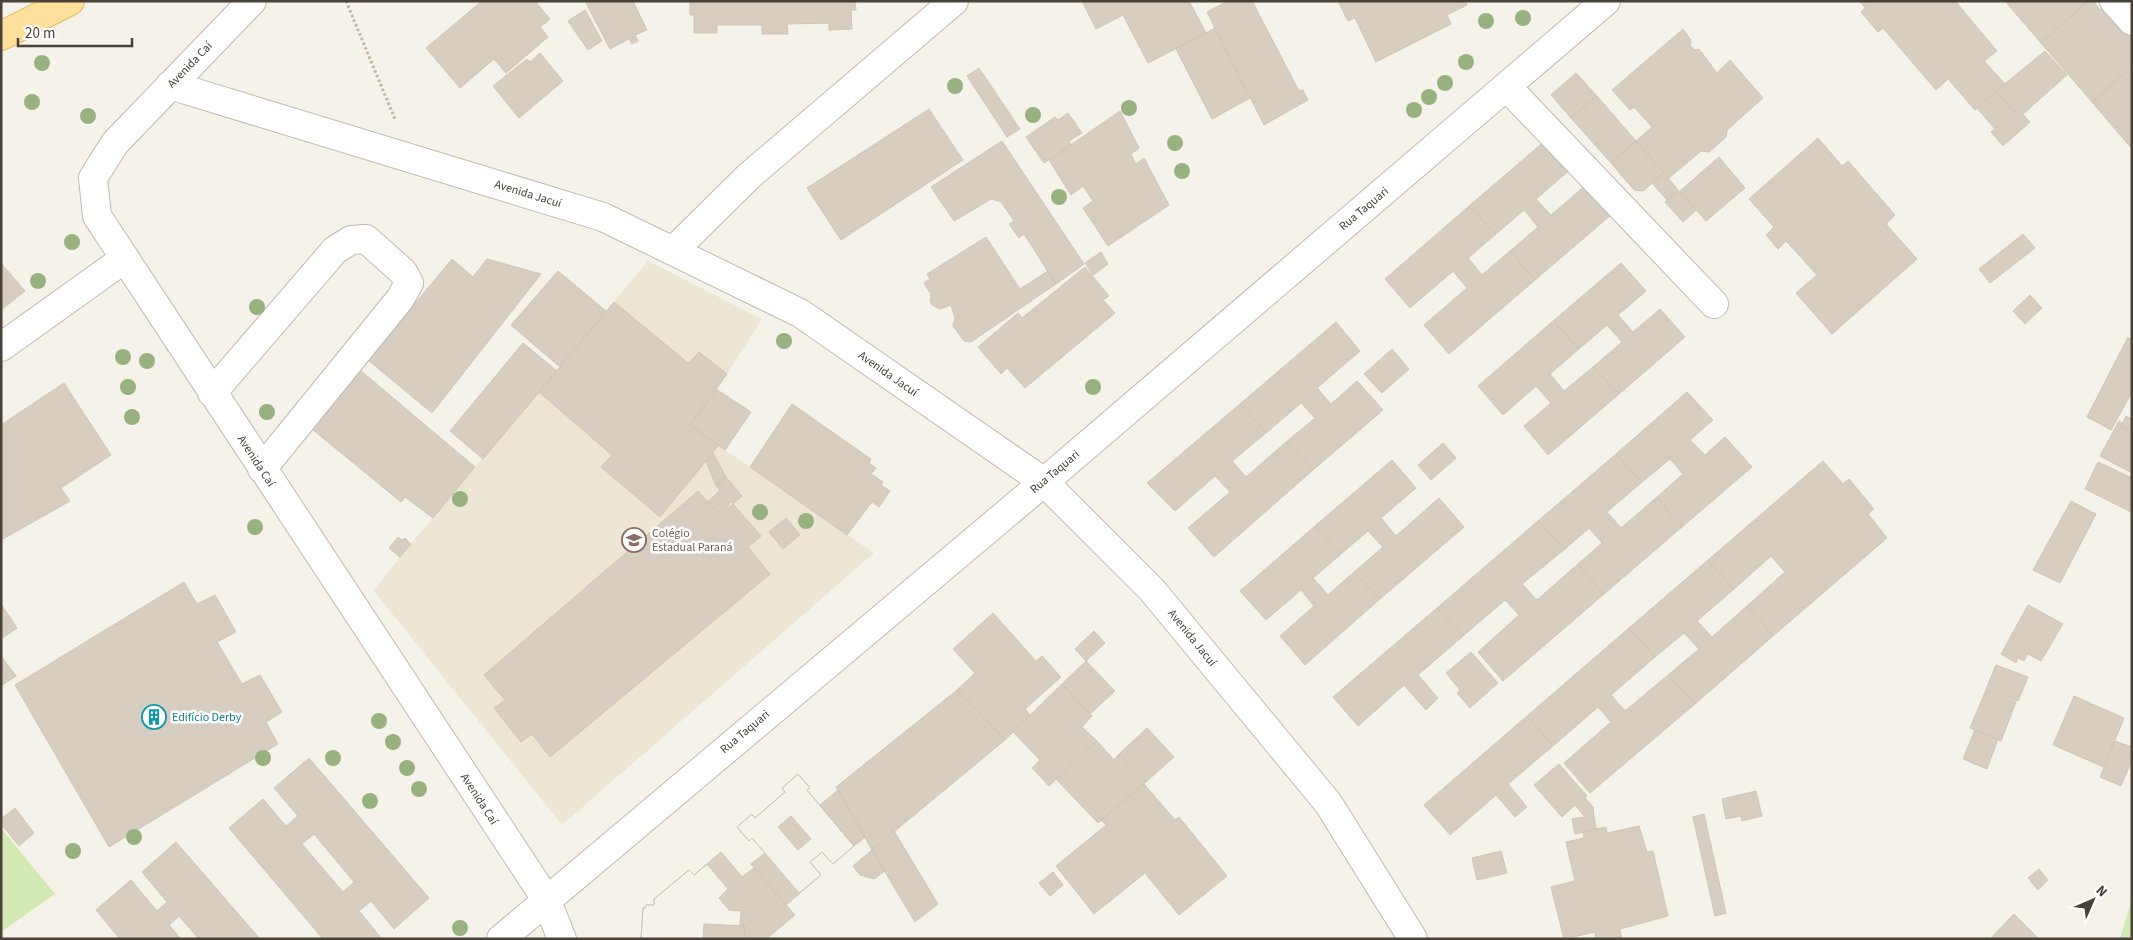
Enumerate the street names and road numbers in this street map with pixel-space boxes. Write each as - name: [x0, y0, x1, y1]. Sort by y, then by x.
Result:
- street label: Avenida Caí: [164, 37, 217, 92]
- street label: Avenida Jacuí: [492, 176, 565, 213]
- street label: Rua Taquari: [1336, 183, 1392, 235]
- street label: Avenida Jacuí: [855, 347, 922, 401]
- street label: Avenida Caí: [233, 432, 280, 491]
- street label: Rua Taquari: [1027, 446, 1083, 498]
- street label: Avenida Jacuí: [1164, 606, 1221, 671]
- street label: Rua Taquari: [717, 706, 773, 758]
- street label: Avenida Caí: [456, 770, 503, 829]

